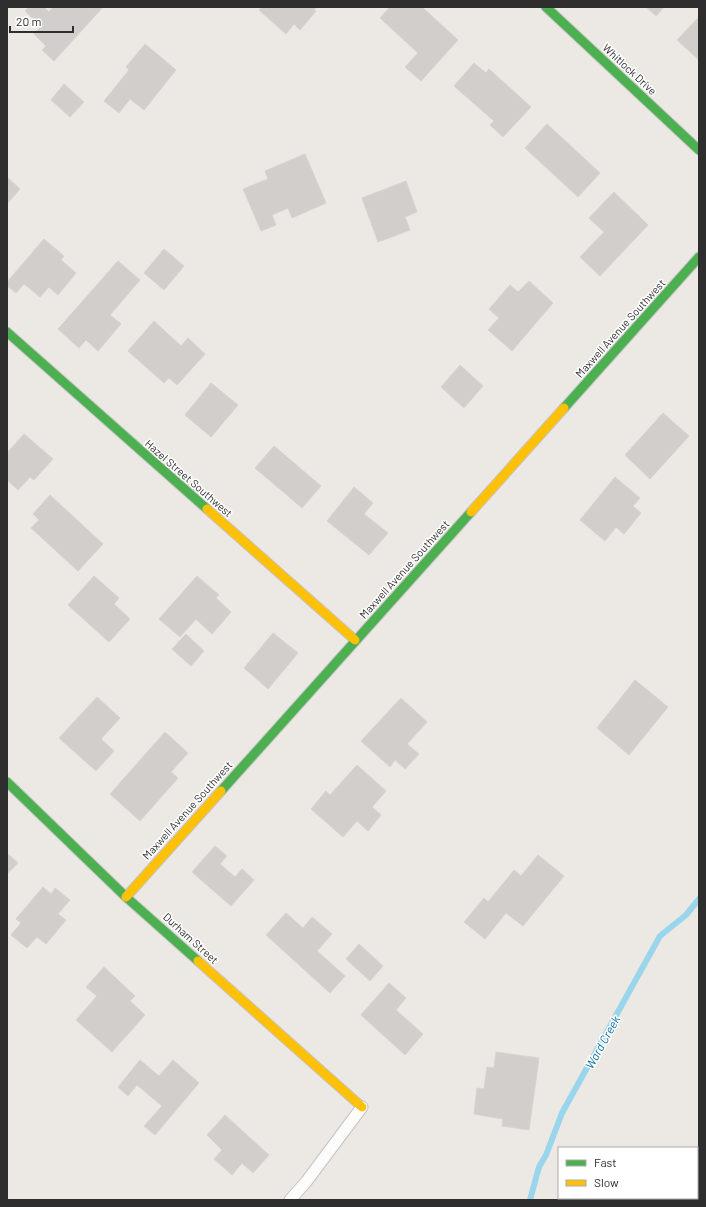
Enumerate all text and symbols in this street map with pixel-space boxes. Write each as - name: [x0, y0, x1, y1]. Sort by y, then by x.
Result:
- scale bar: [10, 8, 73, 34]
- text: 20 m: [16, 14, 42, 28]
- street label: Whitlock Drive: [600, 41, 660, 97]
- street label: Maxwell Avenue Southwest: [572, 276, 668, 380]
- street label: Hazel Street Southwest: [143, 437, 235, 519]
- street label: Maxwell Avenue Southwest: [356, 517, 452, 621]
- street label: Maxwell Avenue Southwest: [139, 758, 235, 862]
- street label: Durham Street: [161, 910, 221, 966]
- water label: Ward Creek: [582, 1013, 622, 1071]
- legend: [558, 1147, 698, 1199]
- text: Fast: [594, 1155, 617, 1169]
- text: Slow: [594, 1175, 619, 1189]

